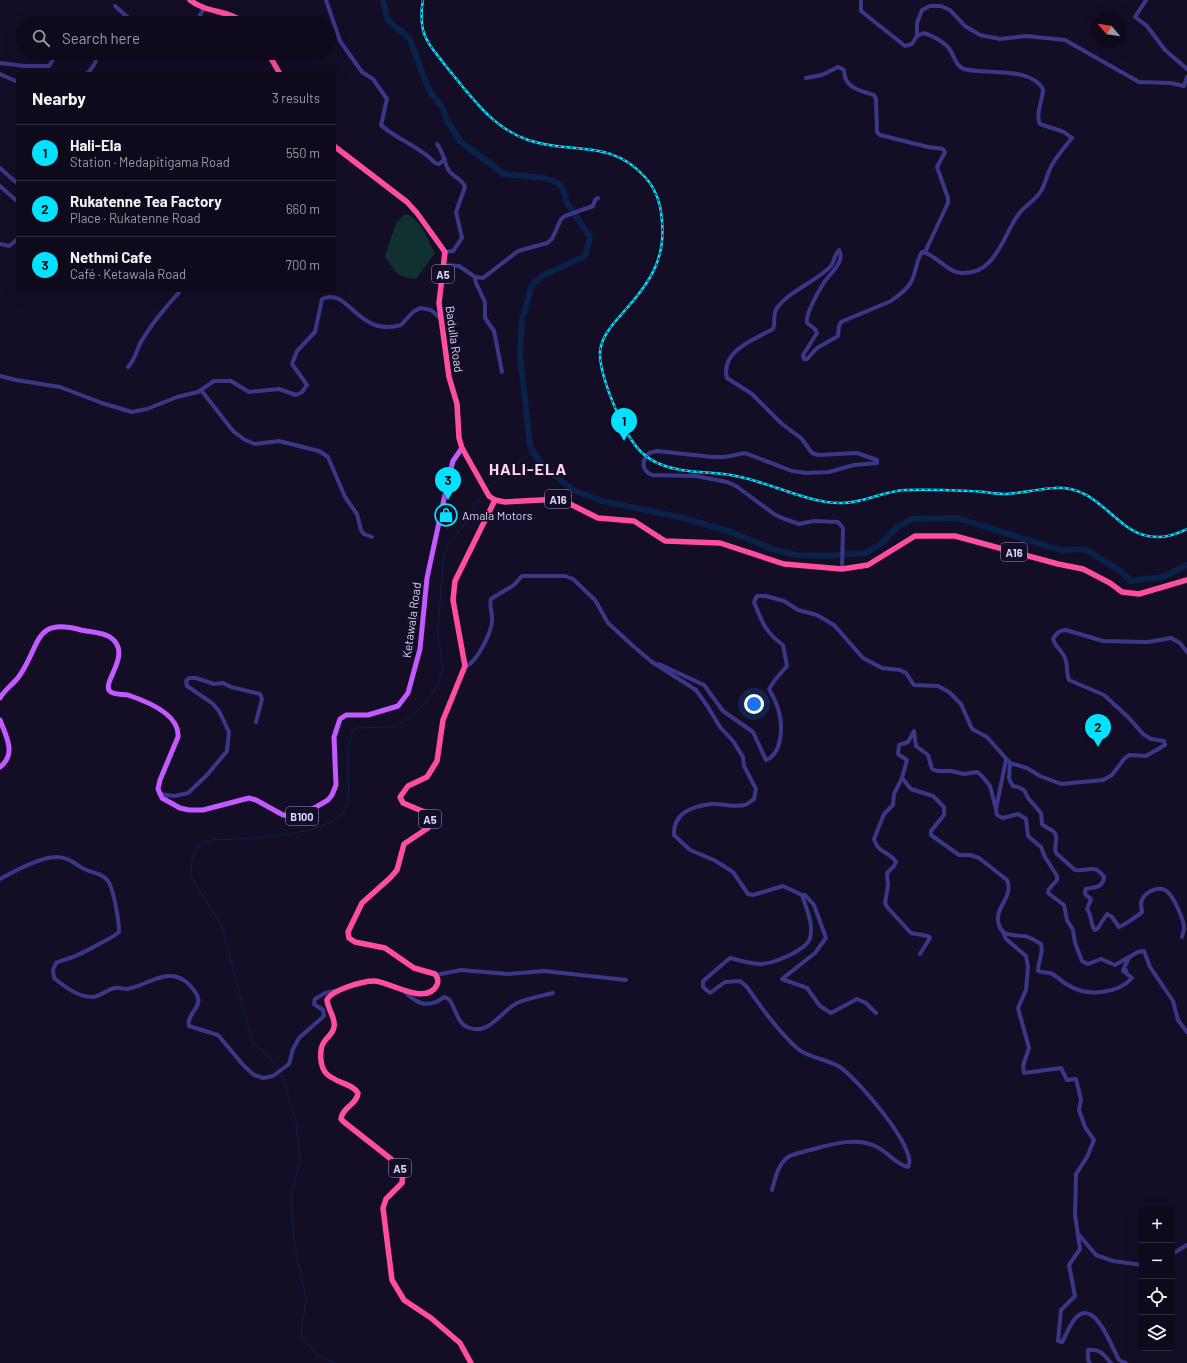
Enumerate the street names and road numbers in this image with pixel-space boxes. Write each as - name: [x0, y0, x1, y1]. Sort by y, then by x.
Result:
- road number: A5: [432, 265, 454, 283]
- street label: Badulla Road: [443, 305, 467, 373]
- road number: A16: [545, 490, 571, 508]
- road number: A16: [1001, 543, 1027, 561]
- street label: Ketawala Road: [399, 581, 423, 659]
- road number: B100: [286, 807, 318, 825]
- road number: A5: [419, 810, 441, 828]
- road number: A5: [389, 1159, 411, 1177]

